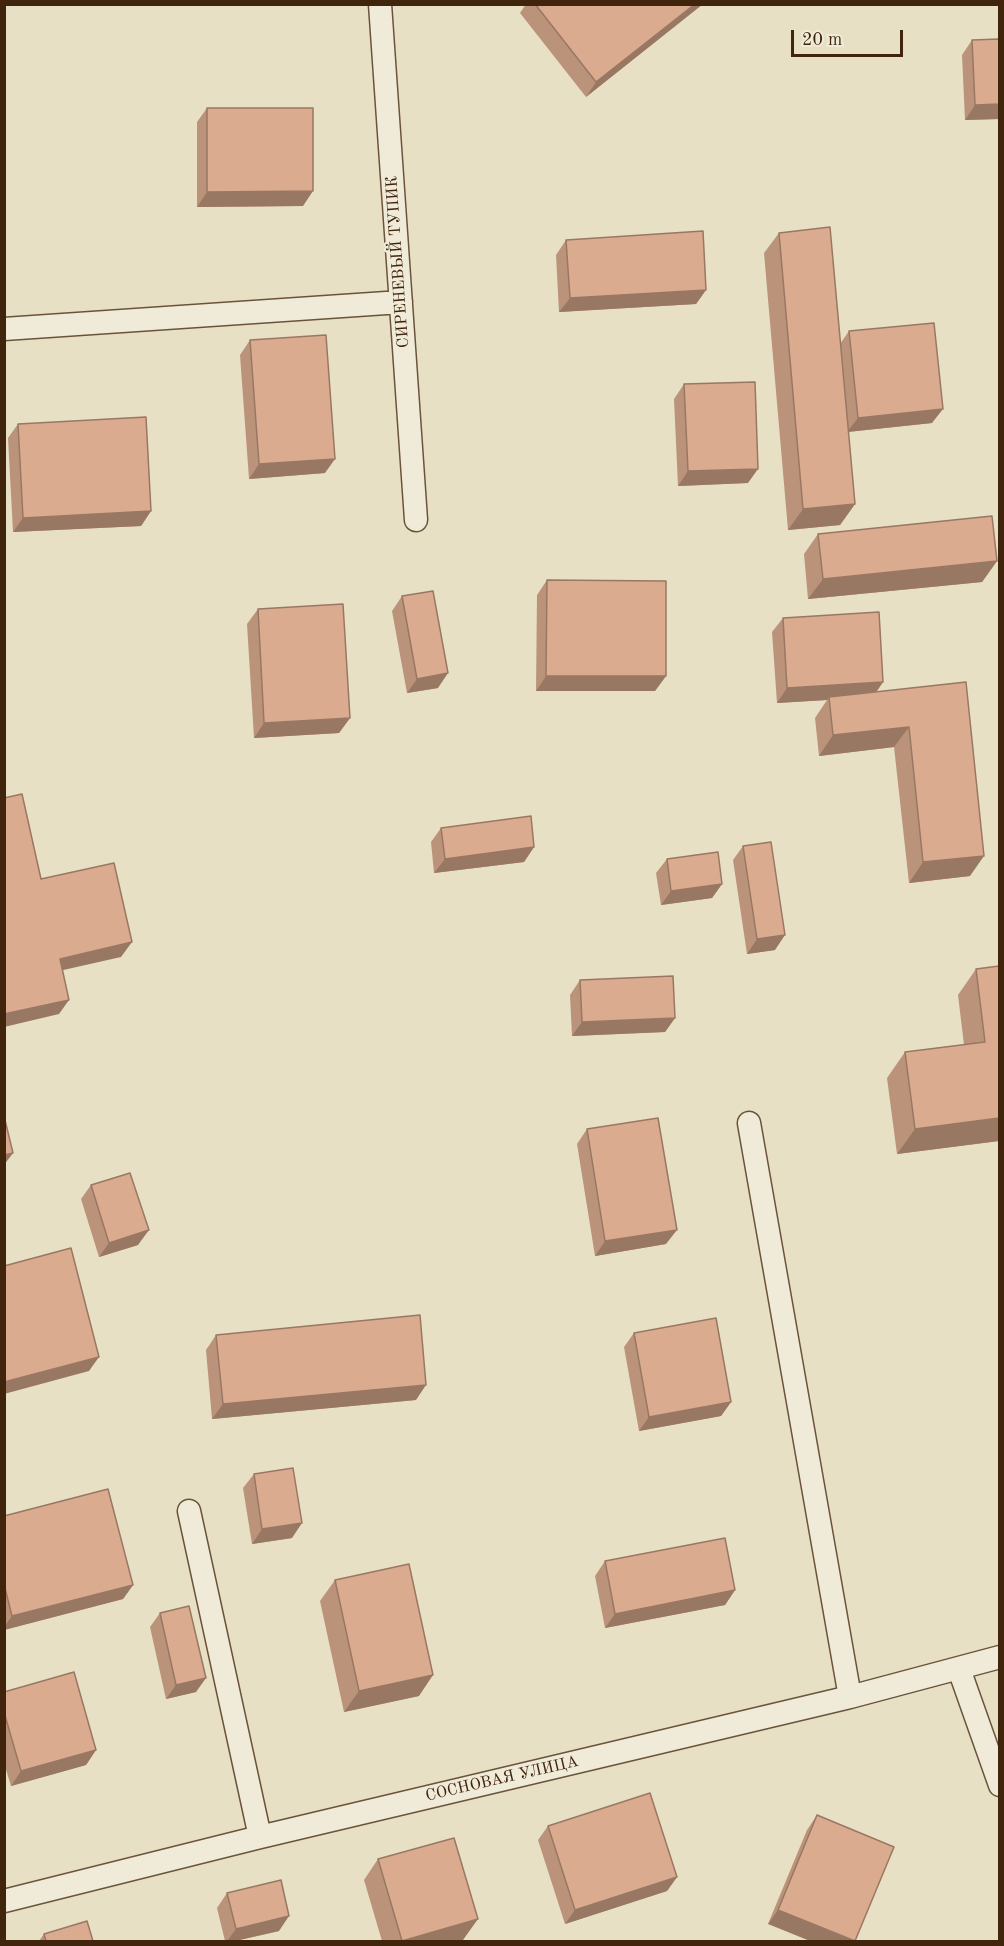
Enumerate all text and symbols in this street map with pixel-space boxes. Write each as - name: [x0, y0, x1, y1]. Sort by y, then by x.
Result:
- scale bar: [794, 18, 906, 56]
- text: 20 m: [802, 31, 842, 49]
- street label: СИРЕНЕВЫЙ ТУПИК: [382, 175, 414, 349]
- street label: СОСНОВАЯ УЛИЦА: [424, 1752, 580, 1806]

